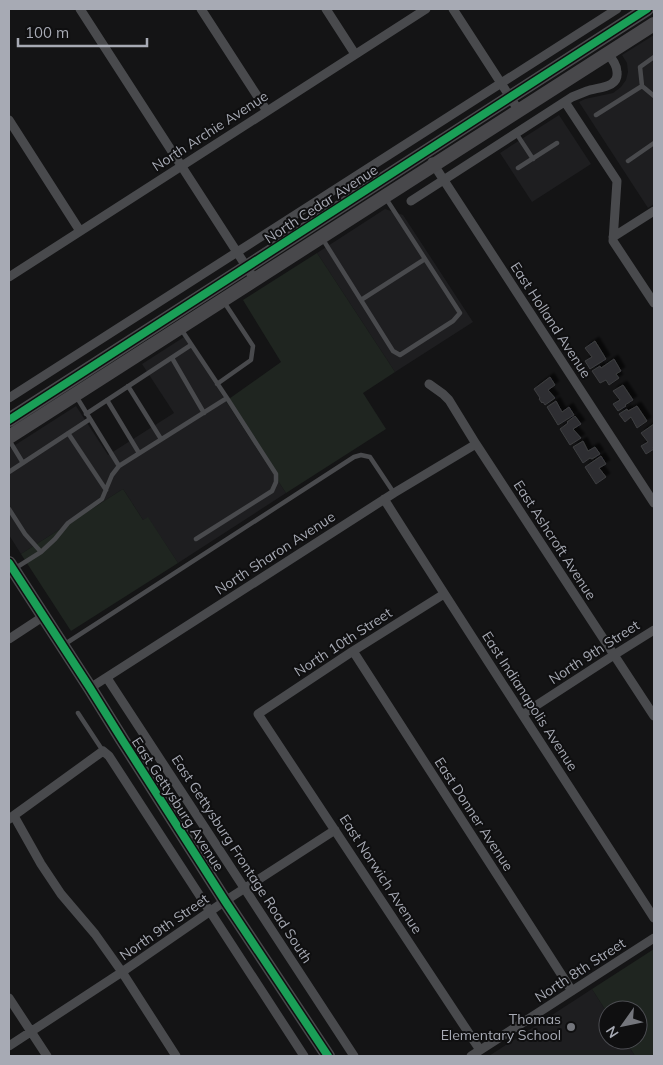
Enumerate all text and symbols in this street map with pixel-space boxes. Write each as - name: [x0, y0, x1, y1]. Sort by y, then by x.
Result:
- scale bar: [18, 15, 146, 47]
- text: 100 m: [25, 23, 69, 42]
- street label: North Archie Avenue: [149, 87, 271, 175]
- street label: North Cedar Avenue: [261, 161, 381, 247]
- street label: East Holland Avenue: [507, 259, 595, 381]
- street label: East Ashcroft Avenue: [510, 477, 600, 603]
- street label: North Sharon Avenue: [212, 507, 338, 599]
- street label: North 10th Street: [291, 604, 395, 680]
- street label: North 9th Street: [545, 616, 643, 688]
- street label: East Indianapolis Avenue: [478, 628, 582, 774]
- street label: East Gettysburg Avenue: [128, 734, 228, 874]
- street label: East Gettysburg Frontage Road South: [168, 751, 316, 967]
- street label: East Donner Avenue: [431, 754, 517, 874]
- street label: East Norwich Avenue: [336, 811, 426, 937]
- street label: North 9th Street: [116, 890, 212, 964]
- street label: North 8th Street: [531, 934, 629, 1006]
- north arrow: [598, 1000, 648, 1050]
- place label: Thomas Elementary School: [441, 1010, 561, 1044]
- marker: Thomas Elementary School: [565, 1021, 577, 1033]
- text: N: [602, 1023, 623, 1041]

